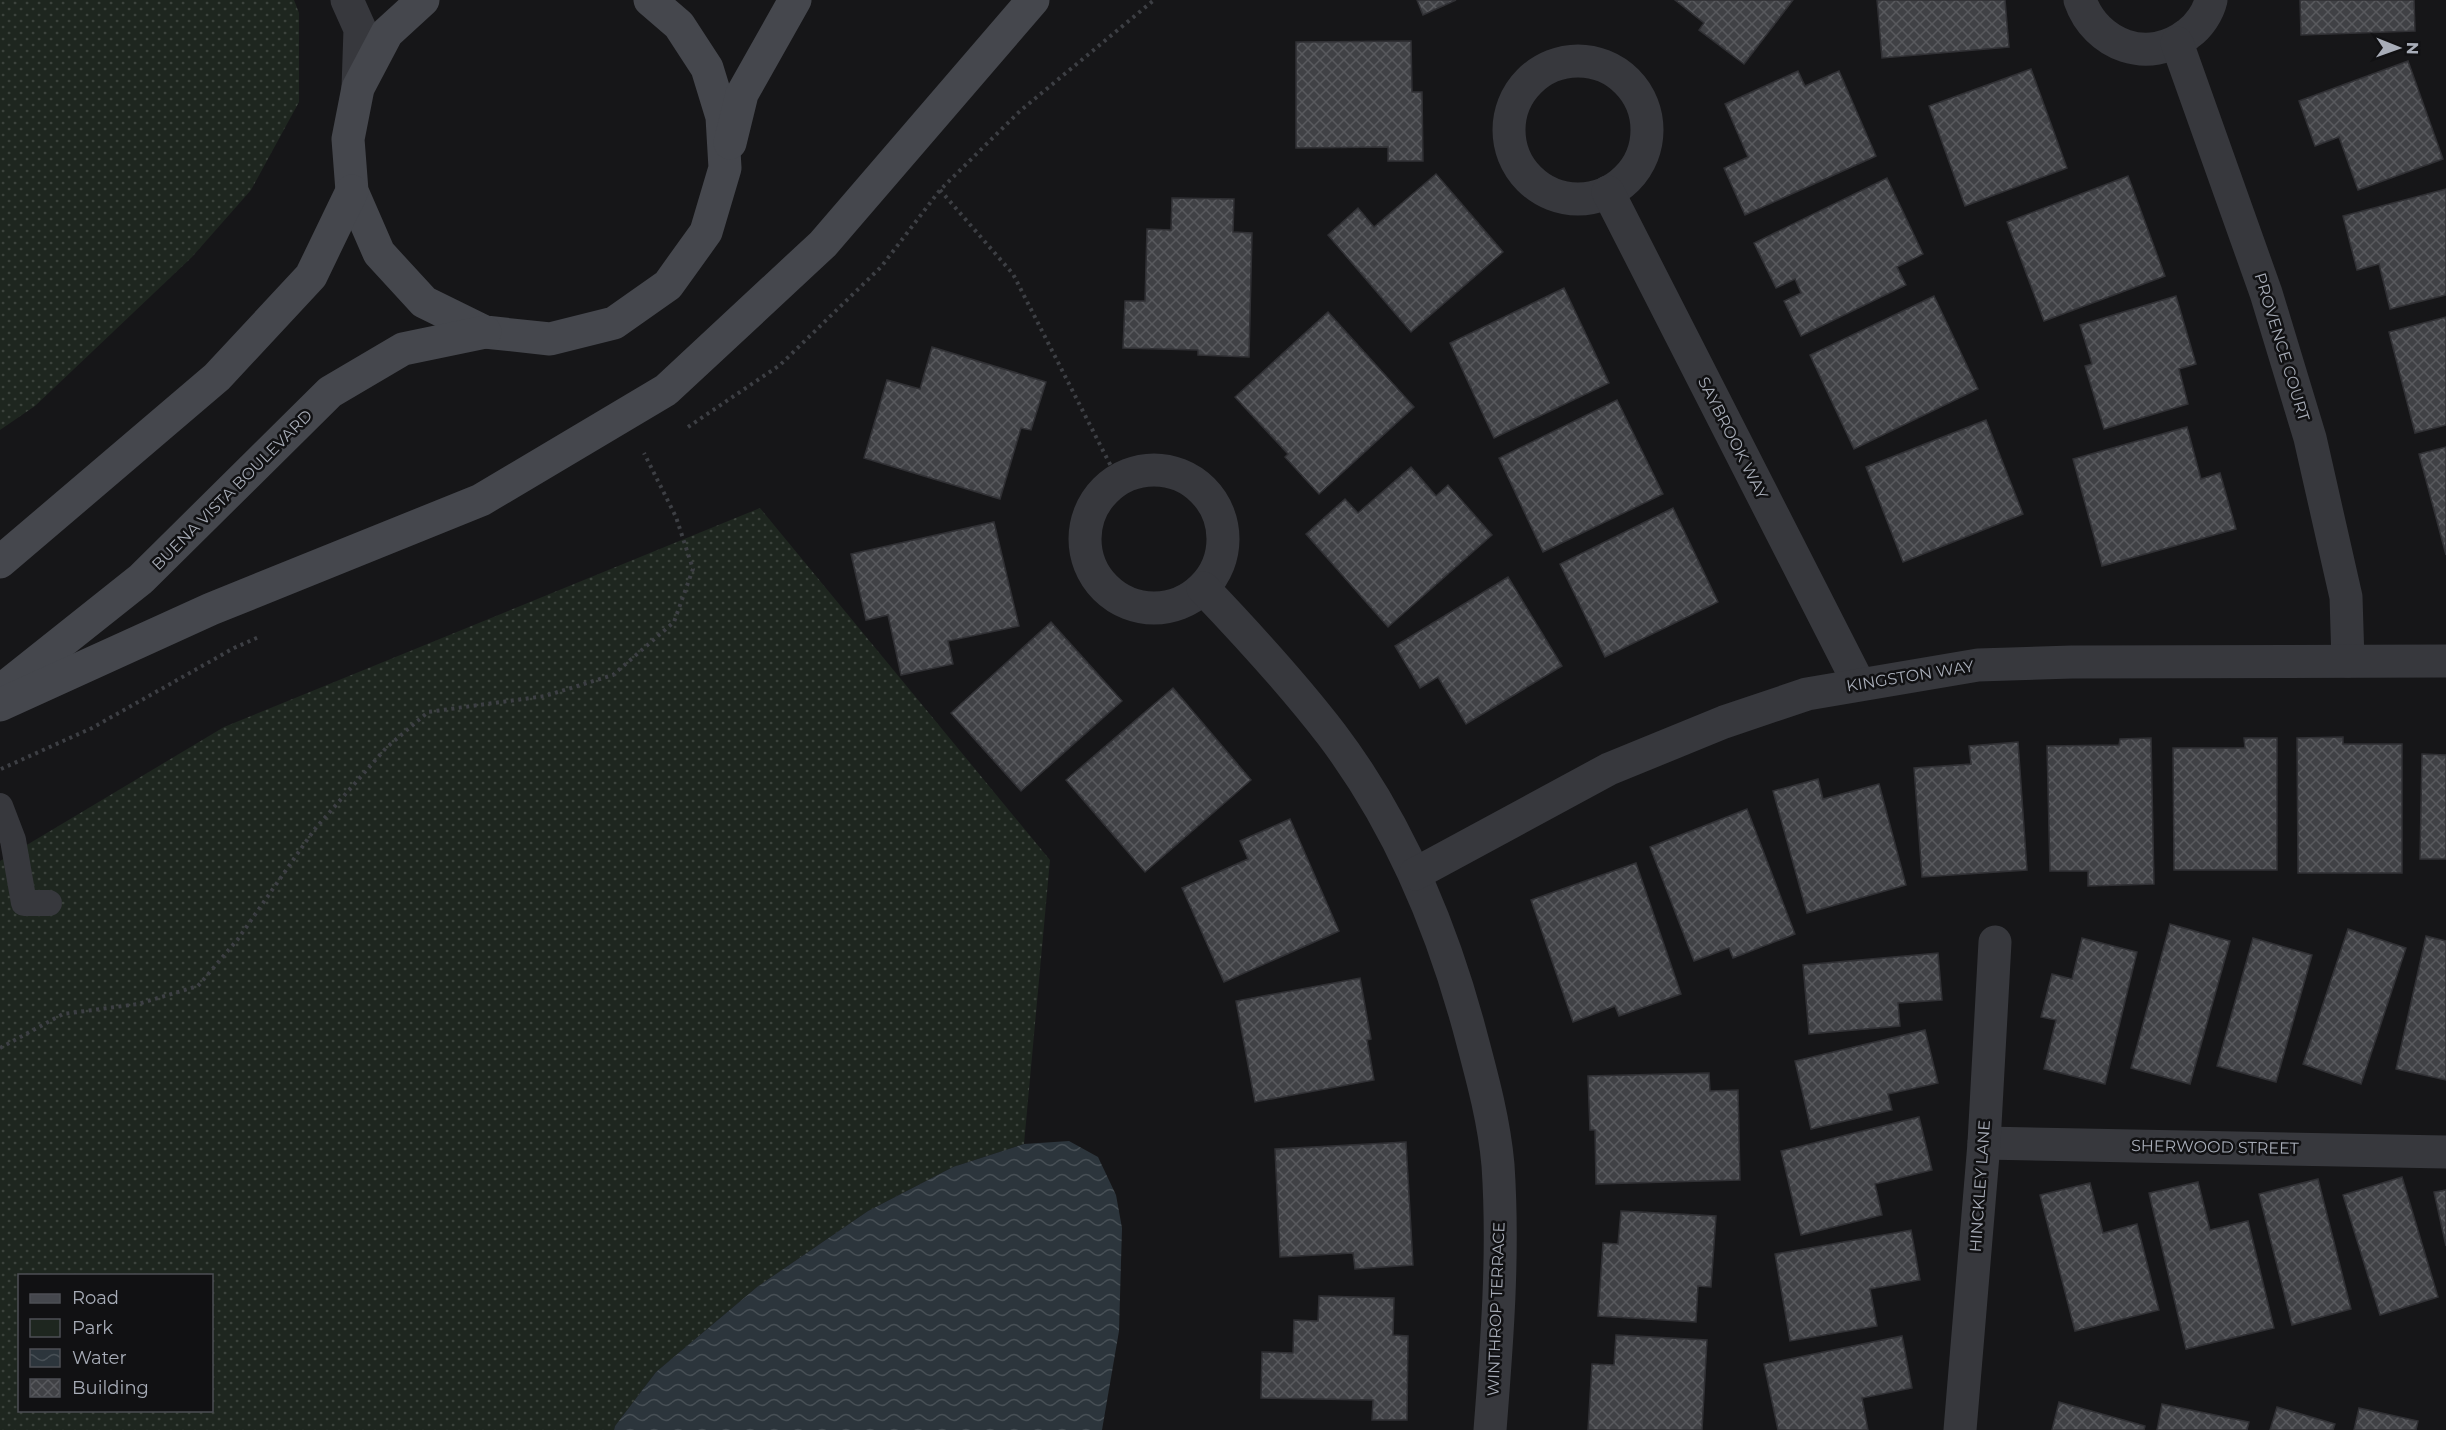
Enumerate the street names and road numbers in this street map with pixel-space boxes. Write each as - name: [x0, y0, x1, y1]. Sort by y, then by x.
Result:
- street label: PROVENCE COURT: [2250, 270, 2314, 424]
- street label: SAYBROOK WAY: [1694, 374, 1772, 503]
- street label: BUENA VISTA BOULEVARD: [148, 406, 316, 574]
- street label: KINGSTON WAY: [1845, 656, 1976, 695]
- street label: HINCKLEY LANE: [1966, 1119, 1994, 1253]
- street label: SHERWOOD STREET: [2131, 1136, 2300, 1158]
- street label: WINTHROP TERRACE: [1483, 1221, 1509, 1397]

